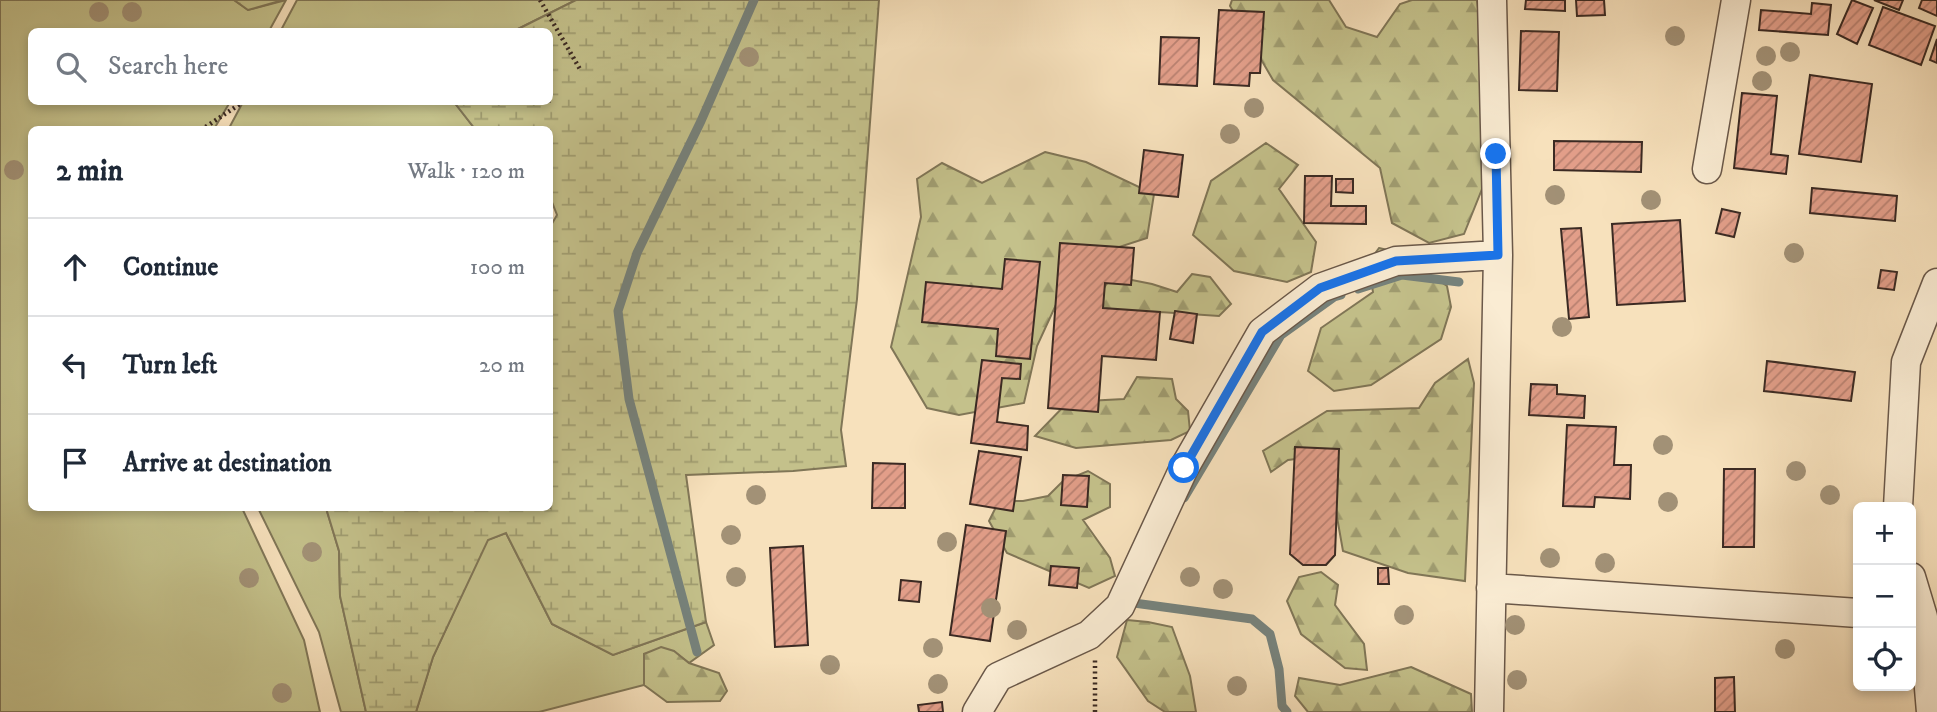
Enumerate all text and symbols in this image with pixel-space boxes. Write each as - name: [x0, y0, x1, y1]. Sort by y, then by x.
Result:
- search box: [28, 28, 553, 105]
- icon: search: [52, 48, 90, 86]
- text: Search here: [108, 50, 228, 83]
- route end: [1480, 138, 1511, 169]
- text: 2 min: [56, 153, 123, 190]
- text: Walk · 120 m: [407, 157, 525, 186]
- icon: ahead: [56, 248, 94, 286]
- text: Continue: [123, 251, 218, 284]
- text: 100 m: [470, 253, 525, 282]
- icon: left: [56, 346, 94, 384]
- text: Turn left: [123, 349, 217, 382]
- text: 20 m: [479, 351, 525, 380]
- icon: arrive: [56, 444, 94, 482]
- text: Arrive at destination: [123, 447, 332, 480]
- route start: [1168, 452, 1199, 483]
- map controls: [1853, 502, 1916, 691]
- button: +: [1853, 502, 1916, 565]
- button: −: [1853, 565, 1916, 628]
- button: locate: [1853, 628, 1916, 691]

